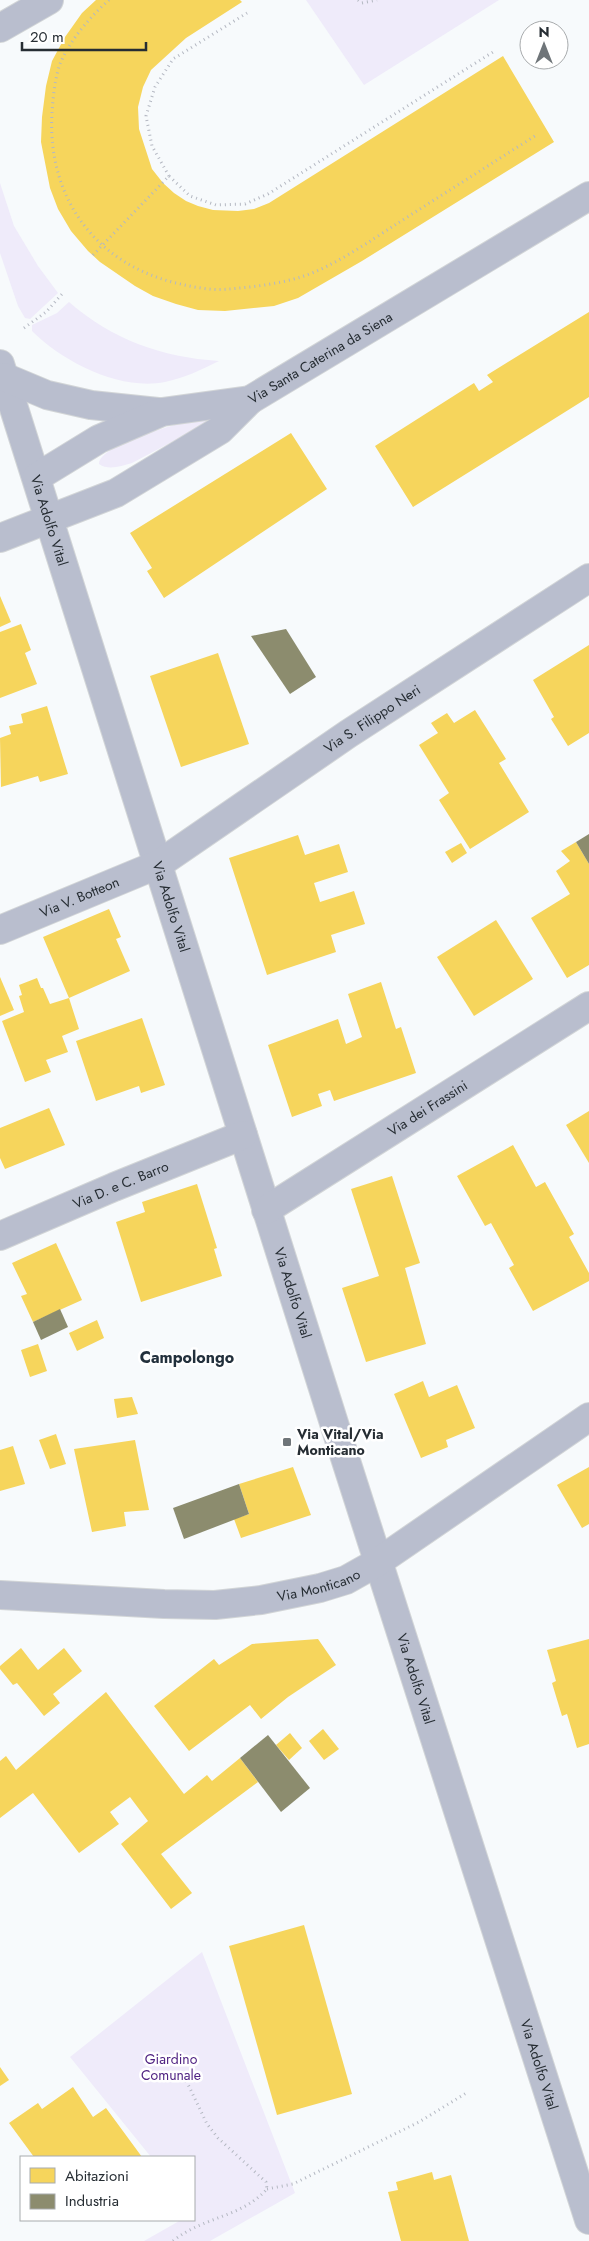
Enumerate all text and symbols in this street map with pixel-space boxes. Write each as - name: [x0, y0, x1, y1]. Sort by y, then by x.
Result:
- scale bar: [22, 20, 146, 52]
- north arrow: [519, 20, 569, 70]
- text: N: [538, 22, 550, 42]
- text: 20 m: [30, 26, 64, 48]
- street label: Via Santa Caterina da Siena: [244, 307, 396, 409]
- street label: Via Adolfo Vital: [26, 473, 73, 568]
- street label: Via S. Filippo Neri: [320, 680, 424, 758]
- street label: Via Adolfo Vital: [147, 859, 195, 955]
- street label: Via V. Botteon: [37, 872, 122, 922]
- street label: Via dei Frassini: [384, 1075, 471, 1141]
- street label: Via D. e C. Barro: [69, 1156, 172, 1214]
- street label: Via Adolfo Vital: [269, 1245, 317, 1341]
- district label: Campolongo: [140, 1346, 234, 1369]
- place label: Via Vital/Via Monticano: [296, 1424, 383, 1460]
- marker: Via Vital/Via Monticano: [281, 1436, 293, 1448]
- street label: Via Monticano: [275, 1564, 364, 1606]
- street label: Via Adolfo Vital: [392, 1631, 440, 1727]
- street label: Via Adolfo Vital: [515, 2017, 563, 2112]
- park label: Giardino Comunale: [141, 2049, 201, 2085]
- legend: [20, 2156, 195, 2221]
- text: Abitazioni: [65, 2165, 129, 2187]
- text: Industria: [65, 2190, 119, 2212]

